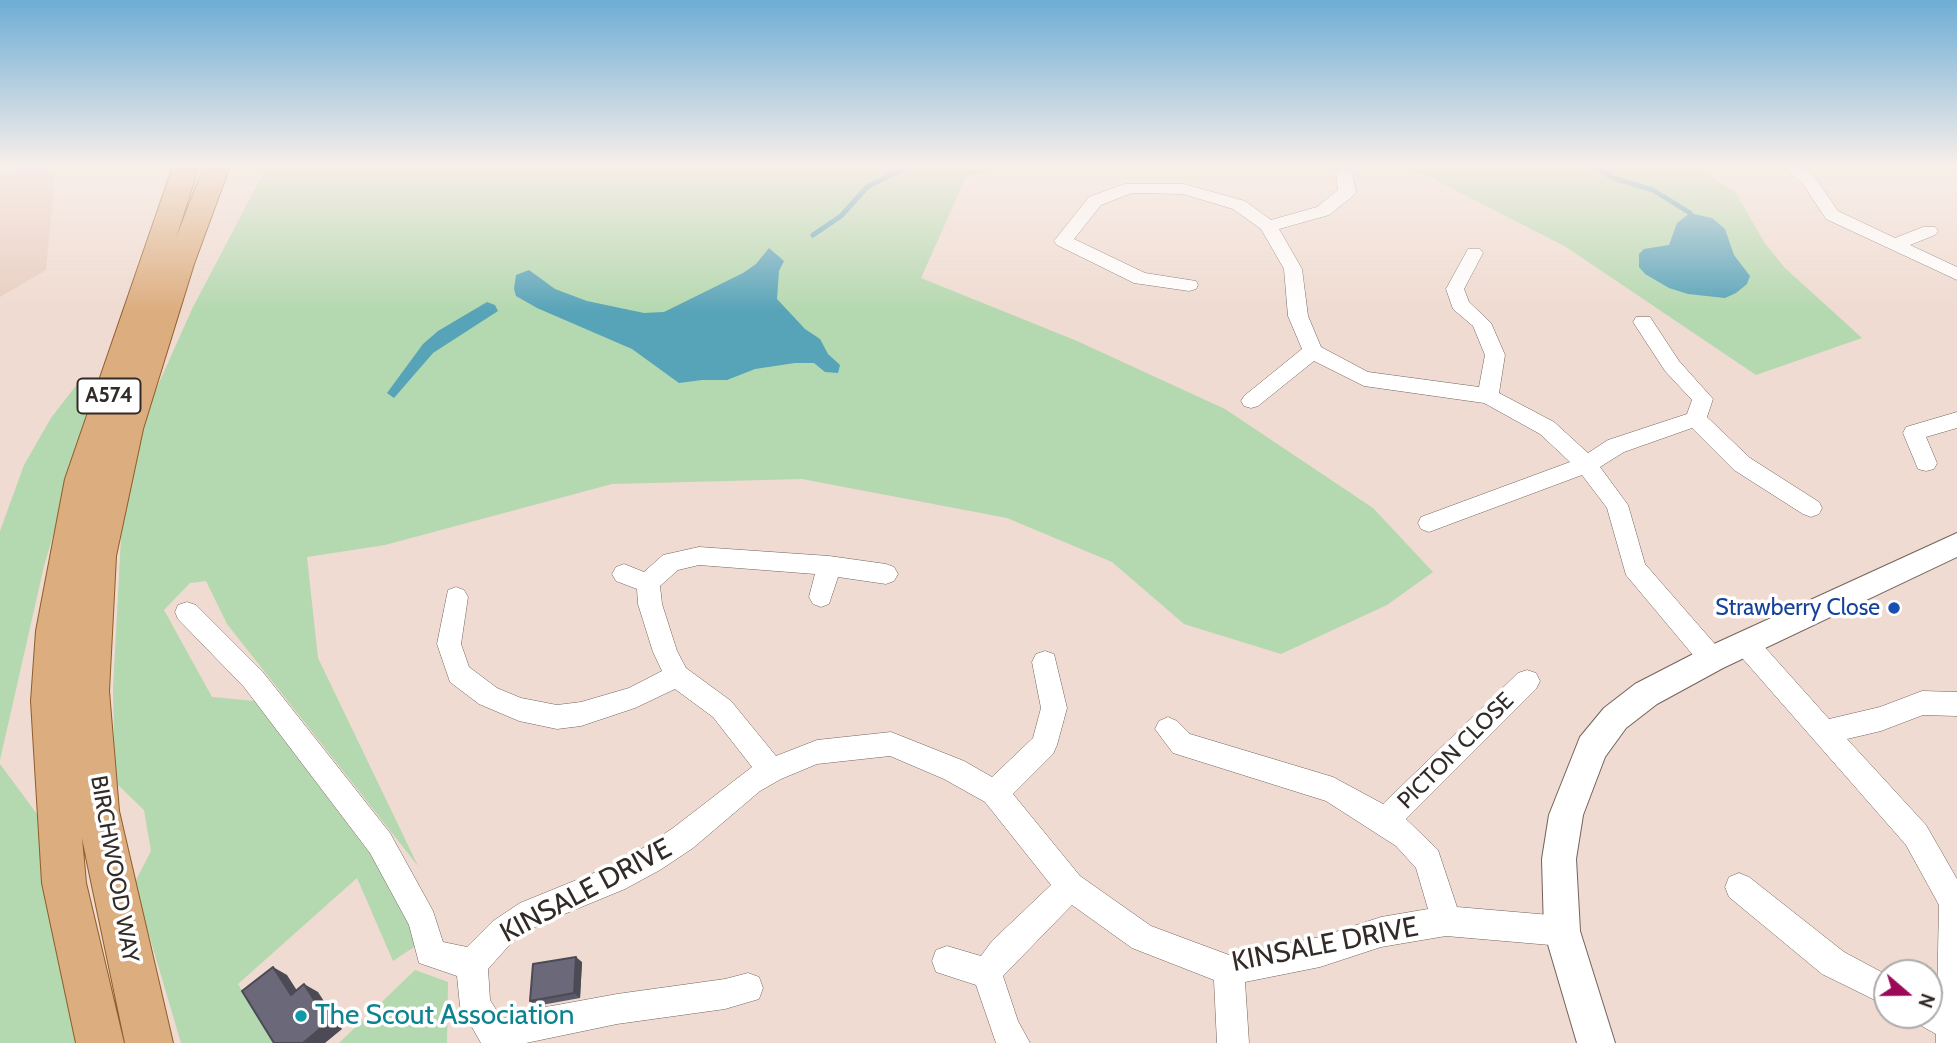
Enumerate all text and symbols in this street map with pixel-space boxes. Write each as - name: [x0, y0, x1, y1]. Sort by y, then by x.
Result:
- road number: A574: [78, 378, 140, 414]
- place label: Strawberry Close: [1715, 594, 1880, 622]
- marker: Strawberry Close: [1886, 600, 1902, 616]
- street label: PICTON CLOSE: [1392, 687, 1520, 815]
- street label: BIRCHWOOD WAY: [84, 773, 144, 965]
- street label: KINSALE DRIVE: [495, 832, 677, 950]
- street label: KINSALE DRIVE: [1229, 910, 1421, 980]
- north arrow: [1873, 959, 1943, 1029]
- text: N: [1913, 990, 1939, 1011]
- place label: The Scout Association: [315, 999, 574, 1033]
- marker: The Scout Association: [293, 1008, 309, 1024]

